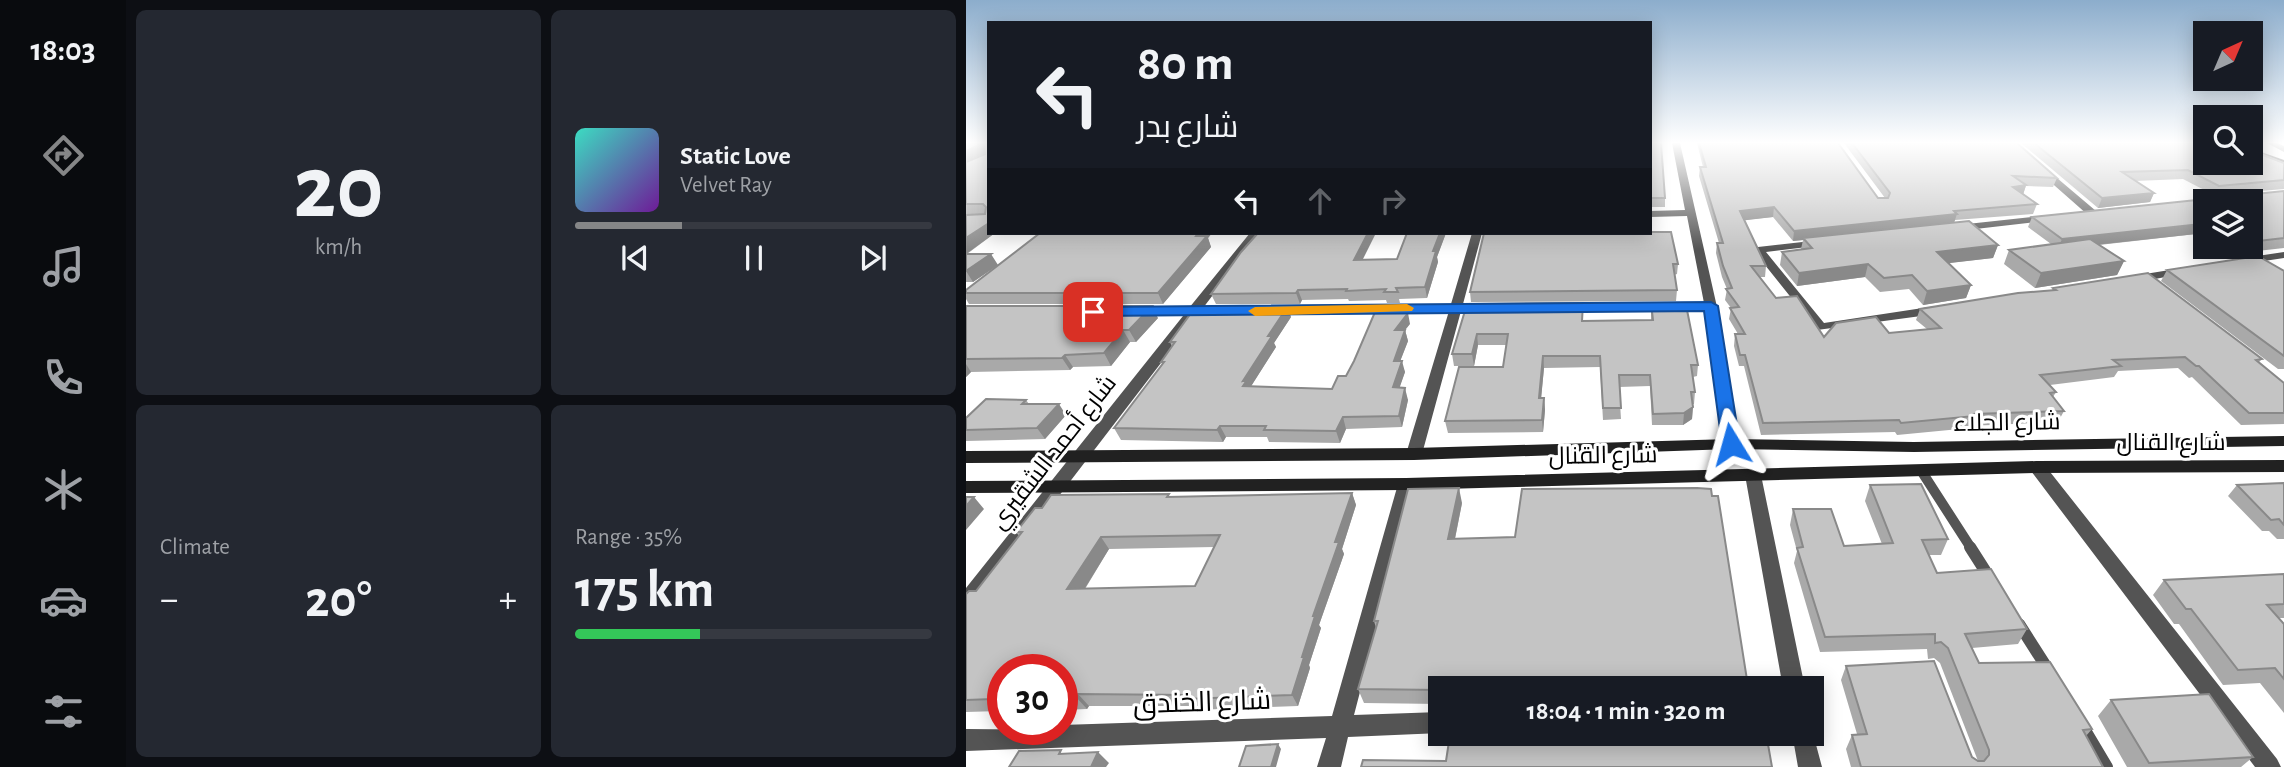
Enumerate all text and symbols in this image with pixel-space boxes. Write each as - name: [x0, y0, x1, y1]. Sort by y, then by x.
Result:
- north arrow: [2193, 21, 2263, 91]
- map controls: [2193, 21, 2263, 259]
- text: 18:03: [30, 34, 96, 66]
- text: 80 m: [1137, 40, 1234, 89]
- icon: left: [1022, 49, 1113, 140]
- button: search: [2193, 105, 2263, 175]
- text: شارع بدر: [1137, 111, 1238, 143]
- icon: directions: [39, 131, 88, 180]
- text: 20: [293, 143, 384, 234]
- text: Static Love: [680, 143, 791, 169]
- text: Velvet Ray: [680, 174, 772, 197]
- icon: left: [1228, 182, 1266, 220]
- icon: ahead: [1301, 182, 1339, 220]
- icon: right: [1374, 182, 1412, 220]
- button: layers: [2193, 189, 2263, 259]
- text: km/h: [315, 236, 362, 259]
- icon: previous: [616, 239, 654, 277]
- icon: pause: [735, 239, 773, 277]
- icon: next: [854, 239, 892, 277]
- icon: music: [39, 242, 88, 291]
- pin: [1063, 282, 1123, 342]
- icon: arrive: [1074, 293, 1112, 331]
- icon: phone: [39, 353, 88, 402]
- street label: شارع أحمد الشقيري: [983, 368, 1125, 537]
- position arrow: [1694, 407, 1768, 481]
- street label: شارع الجلاء: [1953, 409, 2061, 439]
- street label: شارع القنال: [2117, 430, 2225, 458]
- street label: شارع القنال: [1548, 442, 1658, 472]
- icon: climate: [39, 465, 88, 514]
- text: Range · 35%: [575, 526, 682, 549]
- text: Climate: [160, 536, 230, 559]
- text: 175 km: [575, 564, 714, 616]
- text: 20°: [305, 574, 372, 626]
- icon: car: [39, 576, 88, 625]
- text: −: [160, 581, 178, 619]
- text: +: [499, 581, 517, 619]
- speed limit sign: 30: [987, 654, 1078, 745]
- street label: شارع الخندق: [1132, 686, 1272, 722]
- icon: filters: [39, 687, 88, 736]
- text: 18:04 · 1 min · 320 m: [1526, 698, 1726, 724]

